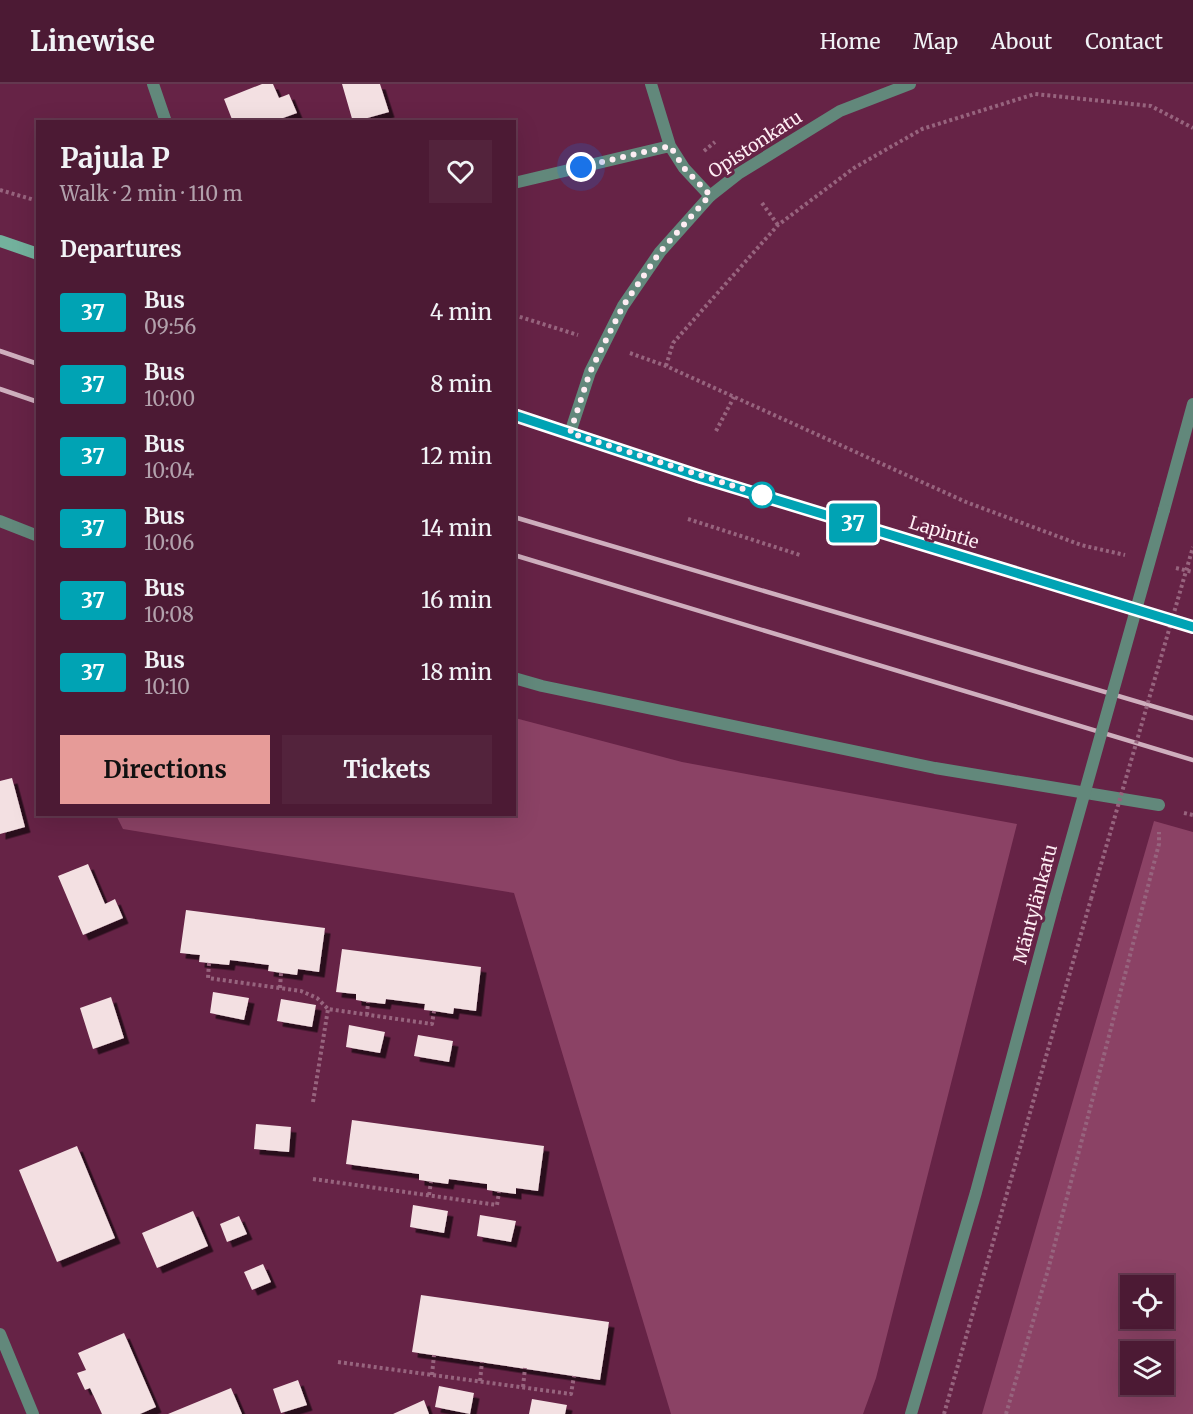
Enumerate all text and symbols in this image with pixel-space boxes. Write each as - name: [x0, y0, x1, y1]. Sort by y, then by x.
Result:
- text: Linewise: [30, 23, 155, 59]
- text: Home: [820, 28, 880, 55]
- text: Map: [913, 28, 958, 55]
- text: About: [991, 28, 1052, 55]
- text: Contact: [1085, 28, 1163, 55]
- street label: Opistonkatu: [704, 105, 806, 183]
- text: Pajula P: [60, 140, 170, 176]
- button: heart: [429, 140, 492, 203]
- your location: [566, 152, 596, 182]
- text: Walk · 2 min · 110 m: [60, 181, 243, 206]
- text: Departures: [60, 235, 182, 263]
- text: Bus: [144, 286, 185, 314]
- text: 4 min: [430, 298, 492, 326]
- text: 37: [81, 299, 105, 326]
- text: 09:56: [144, 314, 196, 339]
- text: Bus: [144, 358, 185, 386]
- text: 8 min: [430, 370, 492, 398]
- text: 37: [81, 371, 105, 398]
- text: 10:00: [144, 386, 195, 411]
- text: Bus: [144, 430, 185, 458]
- text: 12 min: [421, 442, 492, 470]
- text: 37: [81, 443, 105, 470]
- text: 10:04: [144, 458, 194, 483]
- unlabelled marker: [749, 482, 775, 508]
- text: Bus: [144, 502, 185, 530]
- line badge: 37: [826, 504, 880, 542]
- text: 37: [841, 510, 865, 537]
- street label: Lapintie: [906, 510, 982, 554]
- text: 14 min: [421, 514, 492, 542]
- text: 37: [81, 515, 105, 542]
- text: 10:06: [144, 530, 194, 555]
- text: Bus: [144, 574, 185, 602]
- text: 16 min: [421, 586, 492, 614]
- text: 37: [81, 587, 105, 614]
- text: 10:08: [144, 602, 194, 627]
- text: Bus: [144, 646, 185, 674]
- text: 18 min: [421, 658, 492, 686]
- text: 37: [81, 659, 105, 686]
- text: 10:10: [144, 674, 190, 699]
- button: Directions: [60, 735, 270, 804]
- button: Tickets: [282, 735, 492, 804]
- street label: Mäntylänkatu: [1008, 842, 1062, 966]
- map controls: [1120, 1275, 1174, 1395]
- button: locate: [1120, 1275, 1174, 1329]
- button: layers: [1120, 1341, 1174, 1395]

